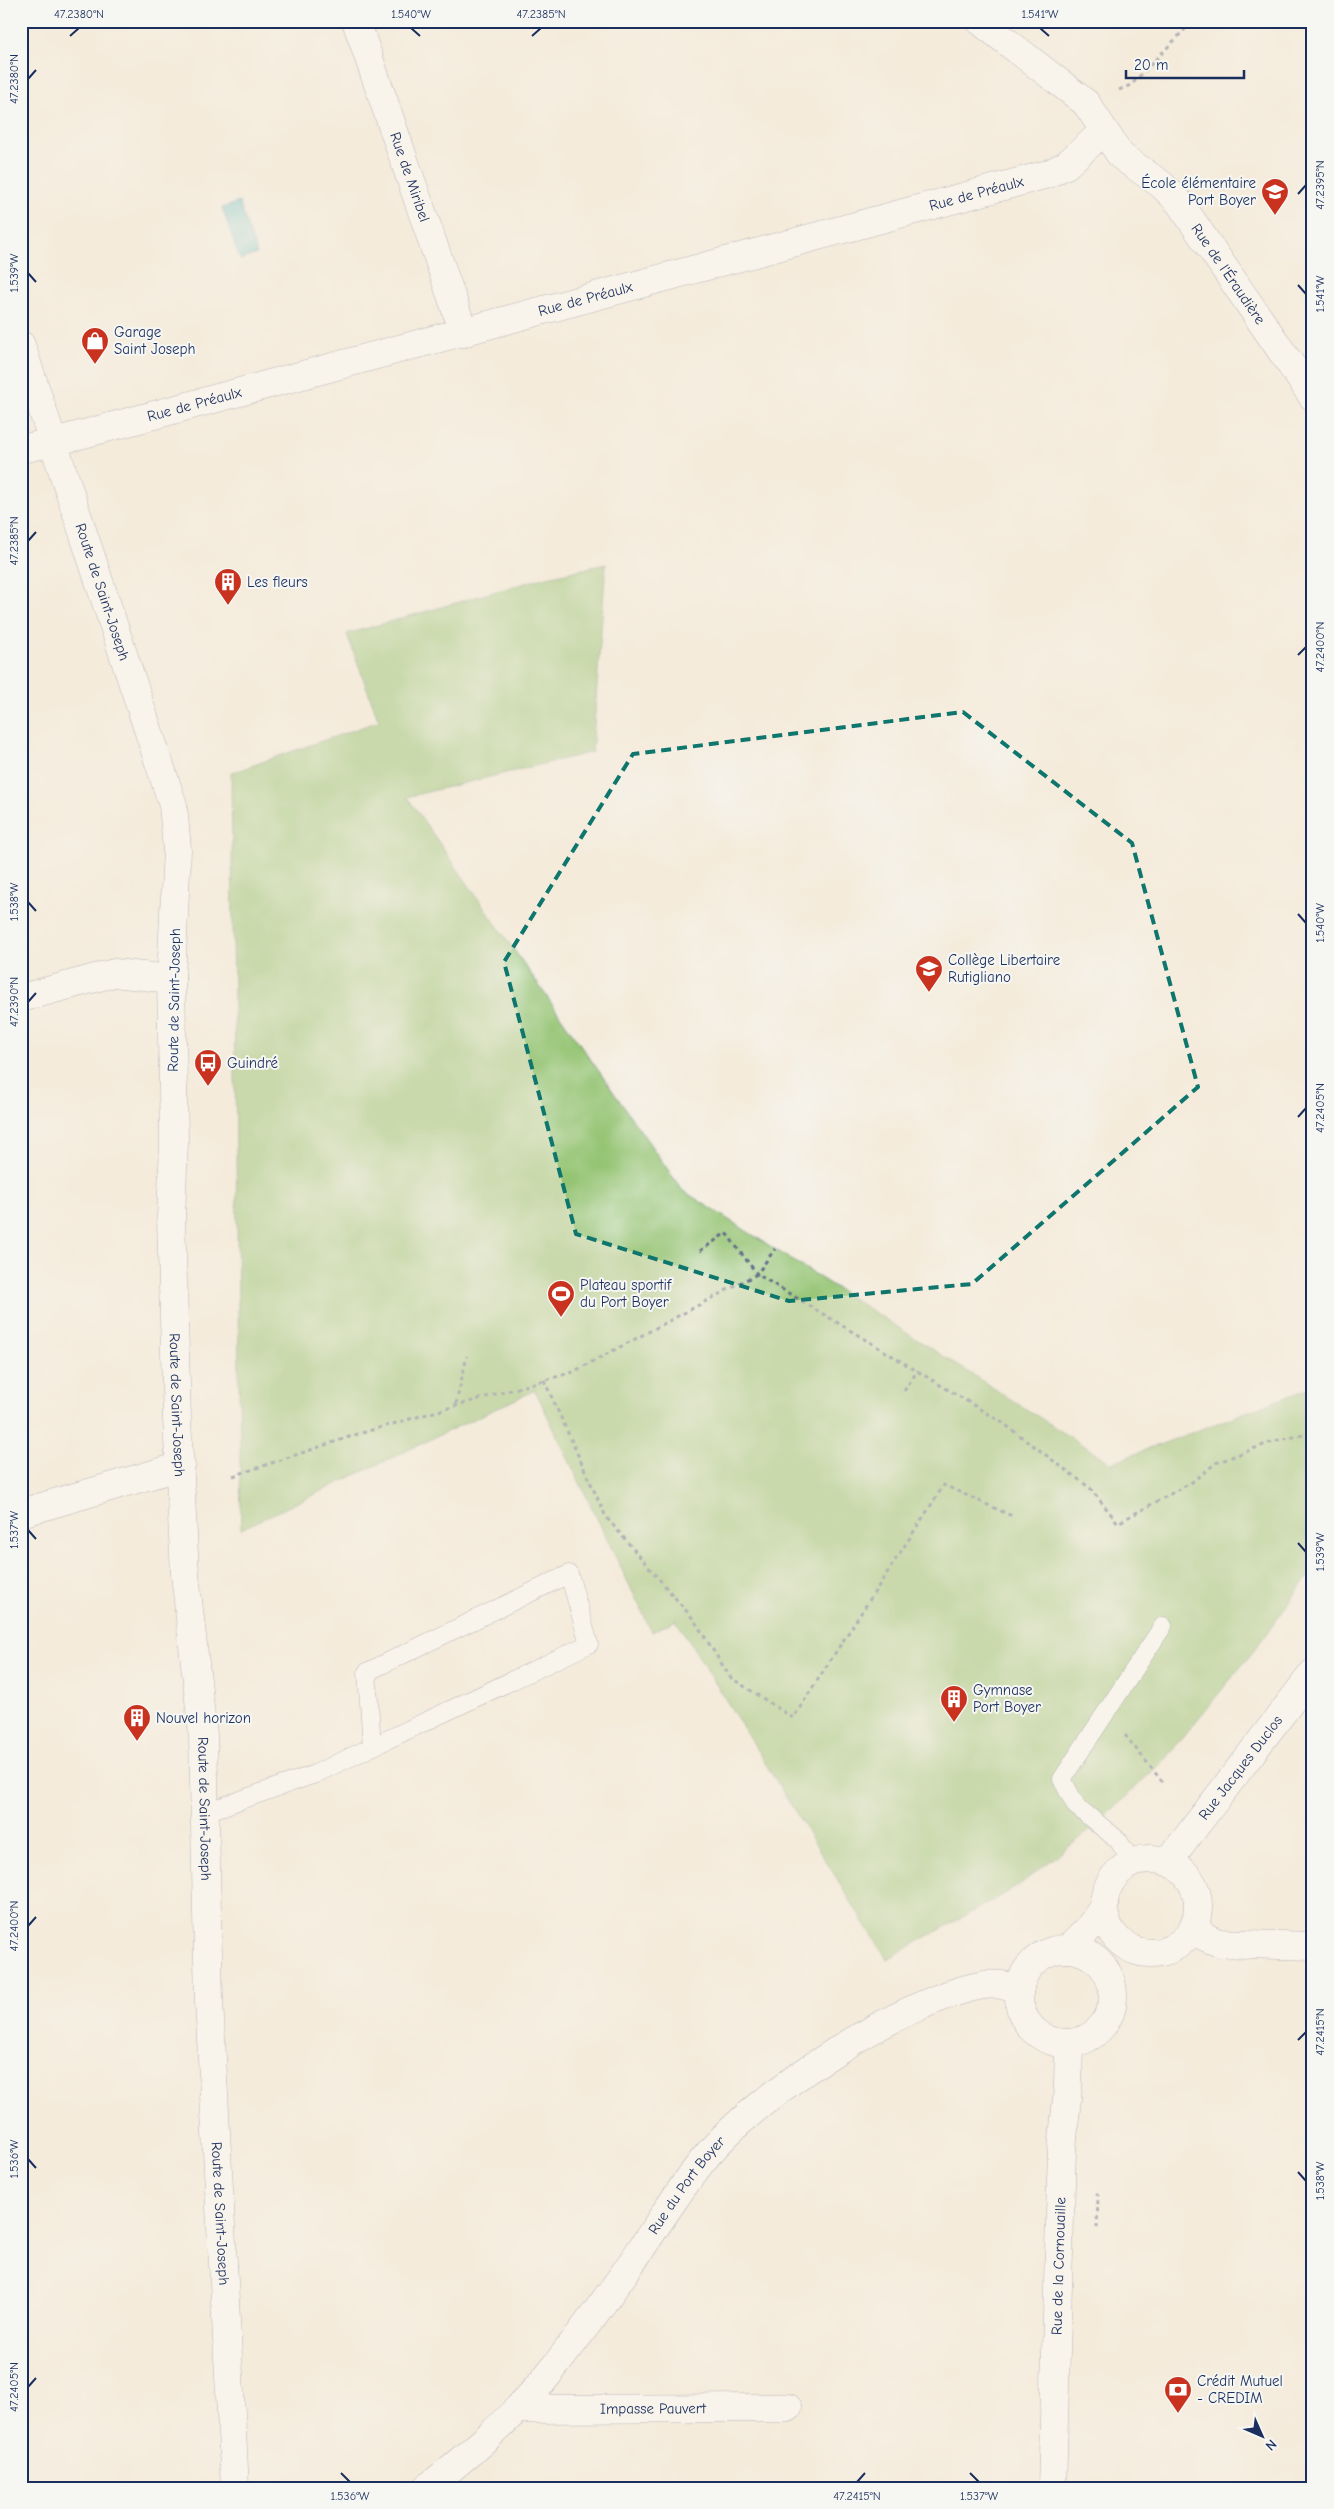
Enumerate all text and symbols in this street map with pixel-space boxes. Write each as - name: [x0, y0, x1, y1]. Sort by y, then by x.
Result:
- text: 47.2380°N: [54, 7, 104, 21]
- text: 1.540°W: [391, 7, 431, 21]
- text: 47.2385°N: [516, 7, 566, 21]
- text: 1.541°W: [1021, 7, 1059, 21]
- scale bar: [1126, 48, 1244, 80]
- text: 47.2380°N: [7, 54, 21, 104]
- text: 20 m: [1134, 56, 1168, 74]
- street label: Rue de Miribel: [386, 130, 434, 224]
- text: 47.2395°N: [1313, 160, 1327, 210]
- street label: Rue de Préaulx: [927, 172, 1026, 215]
- place label: École élémentaire Port Boyer: [1141, 173, 1256, 209]
- school or university icon: École élémentaire Port Boyer: [1260, 177, 1290, 216]
- street label: Rue de l'Éraudière: [1188, 220, 1270, 328]
- text: 1.539°W: [7, 253, 21, 292]
- text: 1.541°W: [1313, 275, 1327, 313]
- street label: Rue de Préaulx: [536, 277, 635, 320]
- place label: Garage Saint Joseph: [114, 323, 195, 358]
- shop icon: Garage Saint Joseph: [80, 326, 110, 365]
- street label: Rue de Préaulx: [145, 383, 244, 425]
- text: 47.2385°N: [7, 516, 21, 566]
- street label: Route de Saint-Joseph: [71, 521, 134, 663]
- building icon: Les fleurs: [213, 567, 243, 606]
- place label: Les fleurs: [247, 573, 308, 591]
- text: 47.2400°N: [1313, 622, 1327, 672]
- text: 1.538°W: [7, 882, 21, 921]
- text: 1.540°W: [1313, 903, 1327, 943]
- street label: Route de Saint-Joseph: [164, 928, 184, 1072]
- place label: Collège Libertaire Rutigliano: [948, 951, 1061, 986]
- school or university icon: Collège Libertaire Rutigliano: [914, 954, 944, 993]
- text: 47.2390°N: [7, 977, 21, 1027]
- bus stop icon: Guindré: [193, 1048, 223, 1087]
- place label: Guindré: [227, 1054, 279, 1072]
- text: 47.2405°N: [1313, 1083, 1327, 1133]
- place label: Plateau sportif du Port Boyer: [580, 1276, 672, 1311]
- sports icon: Plateau sportif du Port Boyer: [546, 1279, 576, 1318]
- street label: Route de Saint-Joseph: [165, 1333, 189, 1477]
- text: 1.537°W: [7, 1510, 21, 1549]
- text: 1.539°W: [1313, 1532, 1327, 1571]
- place label: Gymnase Port Boyer: [973, 1681, 1041, 1716]
- building icon: Gymnase Port Boyer: [939, 1684, 969, 1723]
- building icon: Nouvel horizon: [122, 1703, 152, 1742]
- place label: Nouvel horizon: [156, 1709, 251, 1727]
- street label: Rue Jacques Duclos: [1195, 1712, 1286, 1823]
- street label: Route de Saint-Joseph: [194, 1737, 215, 1881]
- text: 47.2400°N: [7, 1901, 21, 1951]
- text: 47.2415°N: [1313, 2008, 1327, 2056]
- street label: Rue du Port Boyer: [644, 2132, 729, 2238]
- text: 1.536°W: [7, 2139, 21, 2179]
- street label: Route de Saint-Joseph: [208, 2141, 233, 2286]
- text: 1.538°W: [1313, 2161, 1327, 2200]
- street label: Rue de la Cornouaille: [1048, 2196, 1070, 2335]
- text: 47.2405°N: [7, 2362, 21, 2412]
- place label: Crédit Mutuel - CREDIM: [1197, 2372, 1283, 2407]
- bank icon: Crédit Mutuel - CREDIM: [1163, 2375, 1193, 2414]
- street label: Impasse Pauvert: [600, 2399, 707, 2418]
- north arrow: [1236, 2412, 1286, 2462]
- text: N: [1262, 2436, 1280, 2454]
- text: 1.536°W: [330, 2489, 370, 2503]
- text: 47.2415°N: [833, 2489, 881, 2503]
- text: 1.537°W: [960, 2489, 999, 2503]

